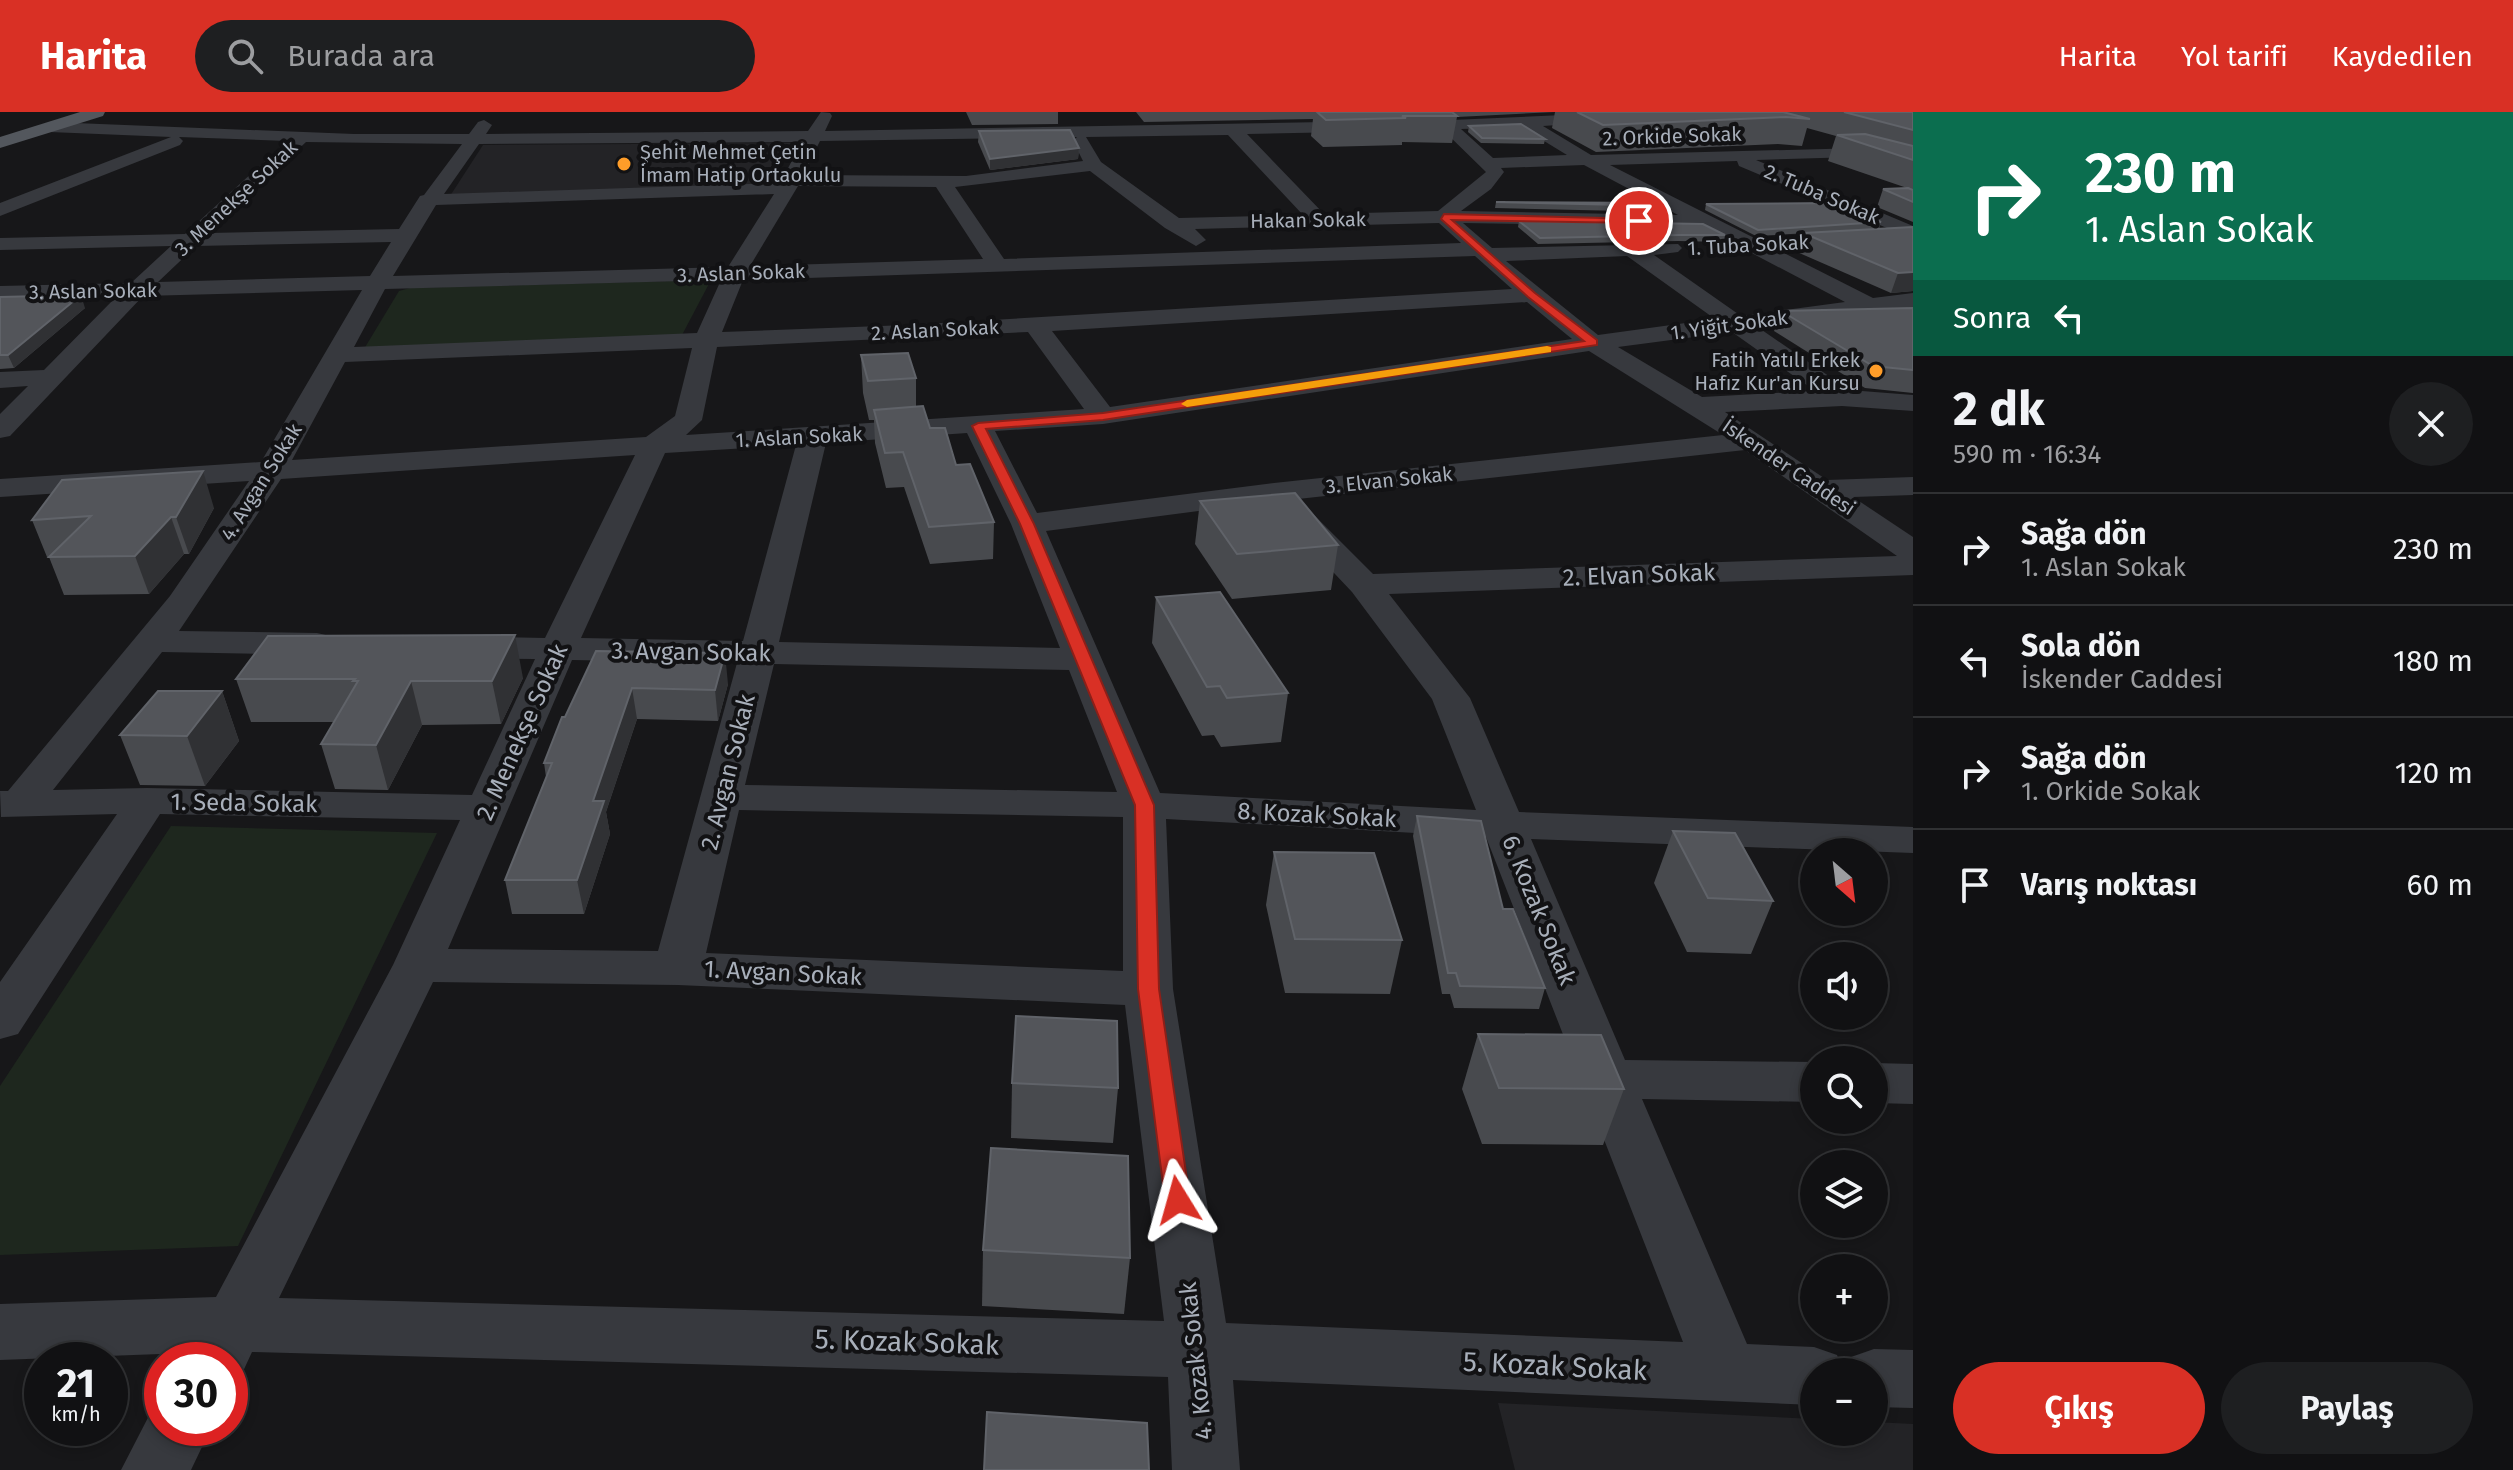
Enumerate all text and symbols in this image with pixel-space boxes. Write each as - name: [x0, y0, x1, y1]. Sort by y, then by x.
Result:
- search box: [195, 20, 755, 92]
- text: Harita: [40, 33, 147, 79]
- icon: search: [223, 34, 267, 78]
- text: Burada ara: [287, 38, 435, 74]
- text: Harita: [2059, 40, 2137, 73]
- text: Yol tarifi: [2181, 40, 2288, 73]
- text: Kaydedilen: [2332, 40, 2473, 73]
- street label: 2. Orkide Sokak: [1602, 122, 1743, 150]
- street label: 3. Menekşe Sokak: [170, 135, 303, 262]
- place label: Şehit Mehmet Çetin İmam Hatip Ortaokulu: [640, 140, 841, 187]
- text: 230 m: [2085, 140, 2236, 207]
- icon: right: [1953, 144, 2057, 248]
- marker: Şehit Mehmet Çetin İmam Hatip Ortaokulu: [615, 155, 633, 173]
- street label: 2. Tuba Sokak: [1761, 159, 1884, 229]
- pin: [1605, 187, 1673, 255]
- icon: arrive: [1617, 199, 1661, 243]
- street label: Hakan Sokak: [1250, 207, 1367, 233]
- text: 1. Aslan Sokak: [2085, 208, 2313, 252]
- street label: 1. Tuba Sokak: [1687, 230, 1810, 260]
- street label: 3. Aslan Sokak: [677, 259, 806, 287]
- street label: 3. Aslan Sokak: [29, 278, 158, 304]
- icon: left: [2047, 296, 2091, 340]
- text: Sonra: [1953, 300, 2031, 336]
- street label: 1. Yiğit Sokak: [1669, 305, 1790, 345]
- street label: 2. Aslan Sokak: [870, 315, 1000, 345]
- place label: Fatih Yatılı Erkek Hafız Kur'an Kursu: [1694, 348, 1861, 395]
- marker: Fatih Yatılı Erkek Hafız Kur'an Kursu: [1867, 362, 1885, 380]
- text: 2 dk: [1953, 380, 2045, 438]
- button: close: [2389, 382, 2473, 466]
- street label: İskender Caddesi: [1718, 414, 1860, 520]
- street label: 4. Avgan Sokak: [215, 418, 307, 545]
- street label: 1. Aslan Sokak: [735, 422, 864, 452]
- text: 590 m · 16:34: [1953, 439, 2101, 470]
- street label: 3. Elvan Sokak: [1324, 461, 1454, 499]
- text: Sağa dön: [2021, 516, 2147, 552]
- icon: right: [1953, 527, 1997, 571]
- text: 230 m: [2393, 531, 2473, 567]
- text: 1. Aslan Sokak: [2021, 552, 2186, 583]
- street label: 2. Elvan Sokak: [1562, 558, 1717, 592]
- text: Sola dön: [2021, 628, 2141, 664]
- street label: 3. Avgan Sokak: [611, 637, 772, 667]
- street label: 2. Menekşe Sokak: [471, 639, 574, 825]
- icon: left: [1953, 639, 1997, 683]
- text: 180 m: [2393, 643, 2473, 679]
- text: İskender Caddesi: [2021, 664, 2223, 695]
- street label: 2. Avgan Sokak: [695, 691, 761, 853]
- text: Sağa dön: [2021, 740, 2147, 776]
- icon: right: [1953, 751, 1997, 795]
- text: 120 m: [2395, 755, 2473, 791]
- text: 1. Orkide Sokak: [2021, 776, 2200, 807]
- street label: 1. Seda Sokak: [170, 788, 318, 818]
- street label: 8. Kozak Sokak: [1237, 797, 1398, 833]
- street label: 6. Kozak Sokak: [1496, 831, 1582, 990]
- north arrow: [1800, 838, 1888, 926]
- map controls: [1800, 838, 1888, 1446]
- icon: arrive: [1953, 863, 1997, 907]
- text: Varış noktası: [2021, 867, 2197, 903]
- text: 60 m: [2407, 867, 2473, 903]
- button: sound: [1800, 942, 1888, 1030]
- street label: 1. Avgan Sokak: [703, 955, 863, 991]
- button: search: [1800, 1046, 1888, 1134]
- button: layers: [1800, 1150, 1888, 1238]
- position arrow: [1136, 1158, 1220, 1242]
- button: +: [1800, 1254, 1888, 1342]
- street label: 4. Kozak Sokak: [1174, 1280, 1218, 1441]
- street label: 5. Kozak Sokak: [814, 1322, 1000, 1362]
- speed limit sign: 30: [144, 1342, 248, 1446]
- street label: 5. Kozak Sokak: [1462, 1345, 1649, 1387]
- button: −: [1800, 1358, 1888, 1446]
- text: 21: [57, 1360, 95, 1408]
- button: Çıkış: [1953, 1362, 2205, 1454]
- button: Paylaş: [2221, 1362, 2473, 1454]
- text: km/h: [51, 1402, 101, 1426]

